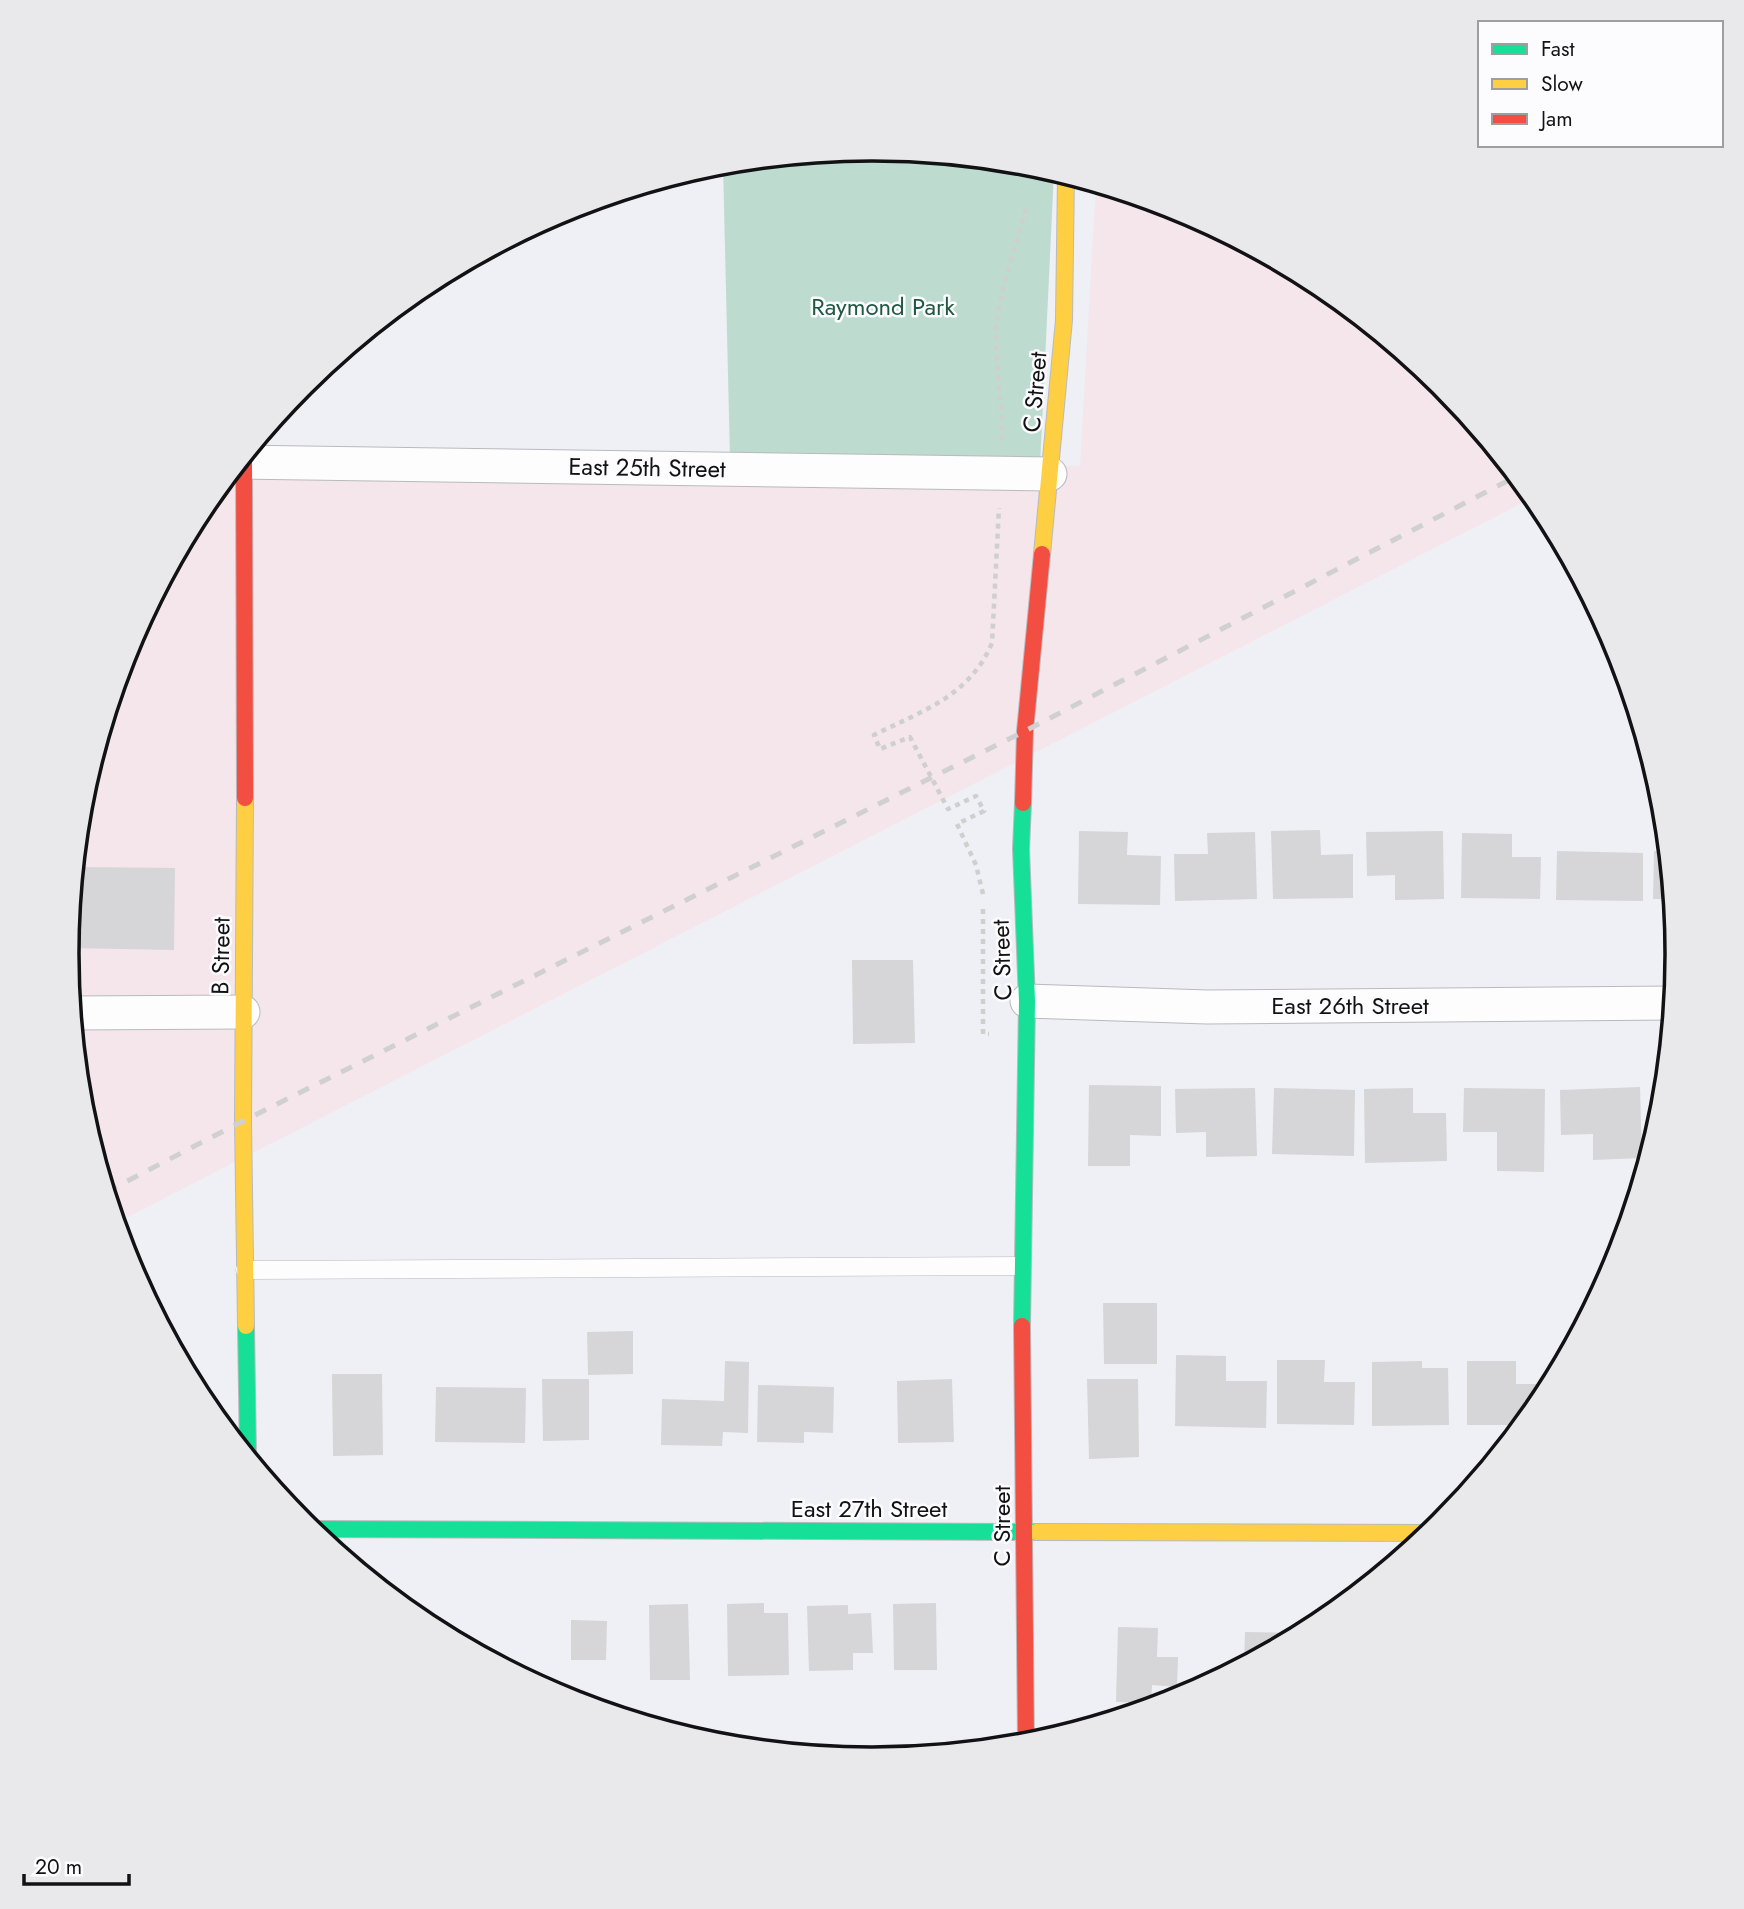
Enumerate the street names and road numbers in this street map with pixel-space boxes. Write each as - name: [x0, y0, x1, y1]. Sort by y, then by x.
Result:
- street label: C Street: [1014, 350, 1055, 434]
- street label: East 25th Street: [568, 449, 726, 486]
- street label: B Street: [202, 917, 239, 995]
- street label: C Street: [983, 919, 1020, 1001]
- street label: East 26th Street: [1271, 988, 1429, 1023]
- street label: C Street: [984, 1485, 1019, 1566]
- street label: East 27th Street: [791, 1491, 947, 1526]

